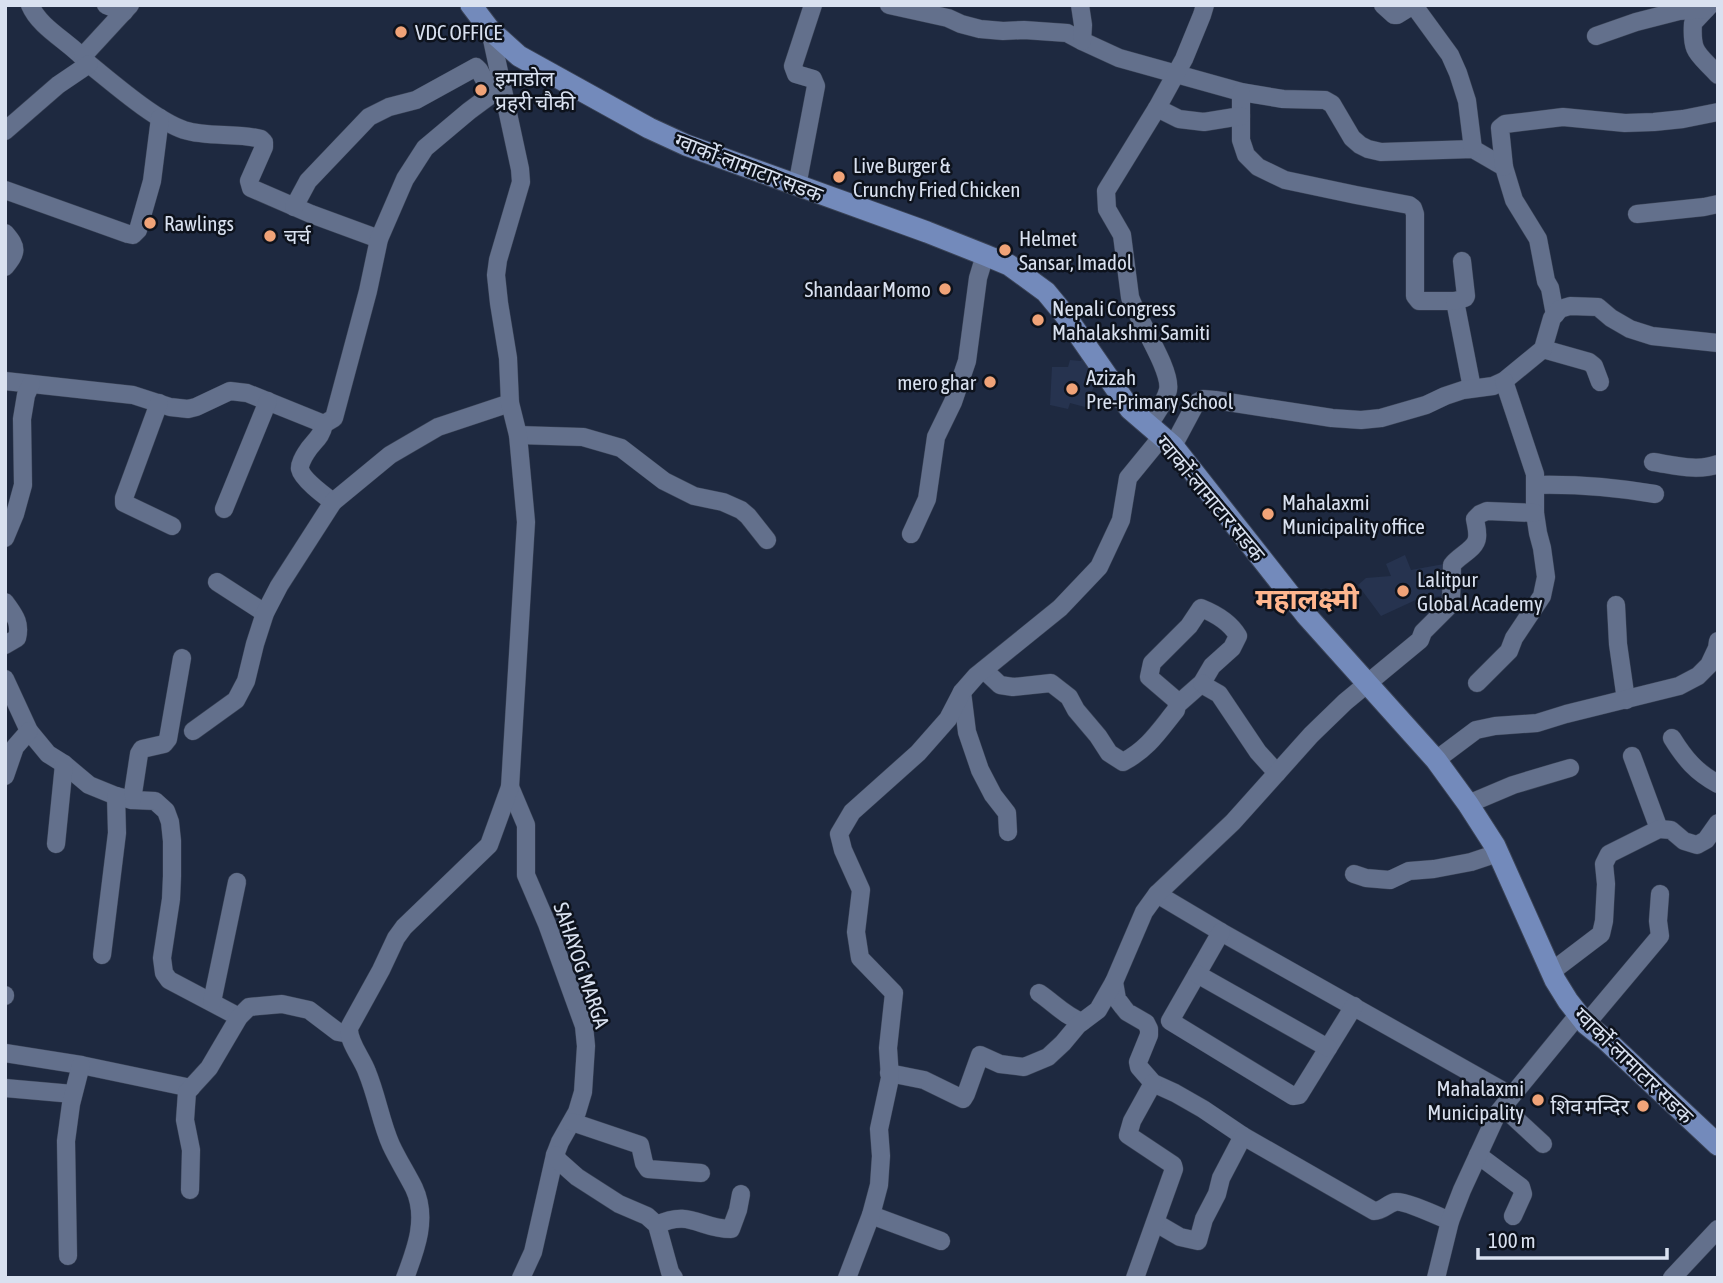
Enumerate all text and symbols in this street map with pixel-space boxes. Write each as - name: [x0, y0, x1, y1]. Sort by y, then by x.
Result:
- place label: VDC OFFICE: [415, 20, 502, 44]
- marker: VDC OFFICE: [393, 24, 409, 40]
- place label: इमाडोल प्रहरी चौकी: [495, 66, 576, 114]
- marker: इमाडोल प्रहरी चौकी: [473, 82, 489, 98]
- street label: ग्वार्को-लामाटार सडक: [672, 128, 827, 207]
- place label: Live Burger & Crunchy Fried Chicken: [853, 153, 1021, 201]
- marker: Live Burger & Crunchy Fried Chicken: [831, 169, 847, 185]
- place label: Rawlings: [164, 211, 234, 235]
- marker: Rawlings: [142, 215, 158, 231]
- place label: चर्च: [284, 224, 312, 248]
- place label: Helmet Sansar, Imadol: [1019, 226, 1133, 274]
- marker: चर्च: [262, 228, 278, 244]
- marker: Helmet Sansar, Imadol: [997, 242, 1013, 258]
- place label: Shandaar Momo: [805, 277, 931, 301]
- marker: Shandaar Momo: [937, 281, 953, 297]
- place label: Nepali Congress Mahalakshmi Samiti: [1052, 296, 1210, 344]
- marker: Nepali Congress Mahalakshmi Samiti: [1030, 312, 1046, 328]
- place label: Azizah Pre-Primary School: [1086, 365, 1234, 413]
- place label: mero ghar: [897, 370, 977, 394]
- marker: mero ghar: [982, 374, 998, 390]
- marker: Azizah Pre-Primary School: [1064, 381, 1080, 397]
- street label: ग्वार्को-लामाटार सडक: [1151, 430, 1271, 566]
- place label: Mahalaxmi Municipality office: [1282, 490, 1425, 538]
- marker: Mahalaxmi Municipality office: [1260, 506, 1276, 522]
- place label: Lalitpur Global Academy: [1417, 567, 1543, 615]
- district label: महालक्ष्मी: [1255, 583, 1359, 615]
- marker: Lalitpur Global Academy: [1395, 583, 1411, 599]
- street label: SAHAYOG MARGA: [549, 899, 615, 1032]
- street label: ग्वार्को-लामाटार सडक: [1569, 1002, 1699, 1129]
- place label: Mahalaxmi Municipality: [1427, 1076, 1524, 1124]
- marker: Mahalaxmi Municipality: [1530, 1092, 1546, 1108]
- place label: शिव मन्दिर: [1551, 1094, 1629, 1118]
- marker: शिव मन्दिर: [1635, 1098, 1651, 1114]
- scale bar: [1478, 1216, 1667, 1260]
- text: 100 m: [1488, 1228, 1536, 1252]

